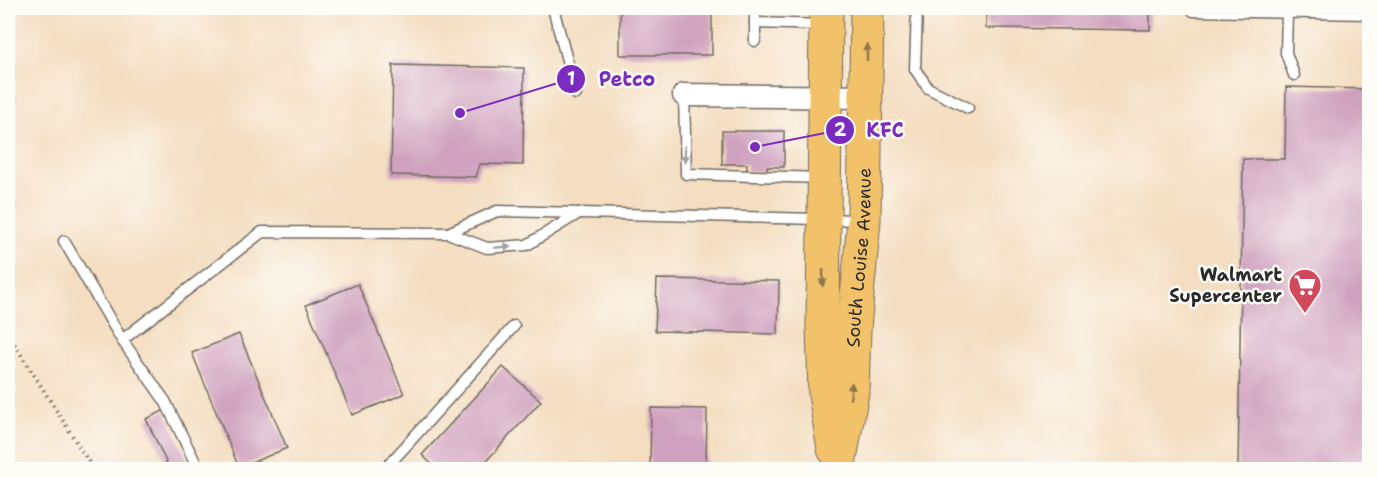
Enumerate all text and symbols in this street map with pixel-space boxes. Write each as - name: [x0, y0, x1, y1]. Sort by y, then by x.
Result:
- one-way arrow: [862, 43, 872, 62]
- callout: Petco: [556, 60, 667, 98]
- text: Petco: [599, 66, 655, 92]
- text: 1: [567, 67, 575, 91]
- callout: KFC: [825, 111, 916, 149]
- text: KFC: [866, 117, 904, 143]
- text: 2: [834, 118, 847, 142]
- one-way arrow: [681, 144, 690, 163]
- street label: South Louise Avenue: [841, 168, 877, 348]
- one-way arrow: [494, 242, 513, 251]
- place label: Walmart Supercenter: [1169, 263, 1282, 308]
- supermarket icon: Walmart Supercenter: [1287, 267, 1323, 314]
- one-way arrow: [818, 268, 828, 287]
- one-way arrow: [846, 382, 856, 401]

